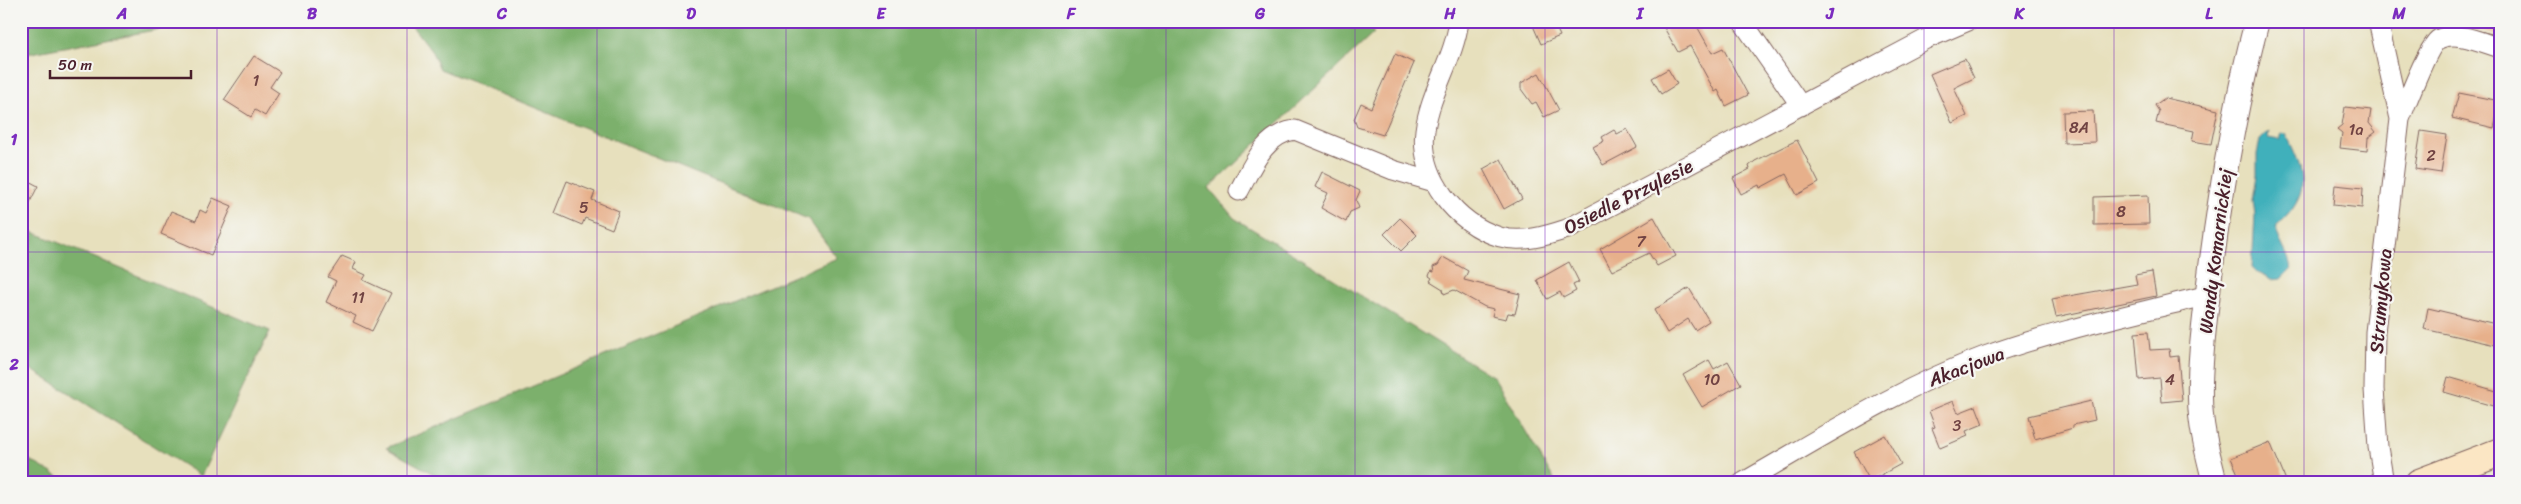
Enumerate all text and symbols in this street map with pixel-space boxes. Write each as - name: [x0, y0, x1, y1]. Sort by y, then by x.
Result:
- text: A: [116, 0, 127, 28]
- text: B: [307, 0, 318, 28]
- text: C: [496, 0, 508, 28]
- text: D: [686, 0, 696, 28]
- text: E: [877, 0, 887, 28]
- text: F: [1066, 0, 1077, 28]
- text: G: [1254, 0, 1266, 28]
- text: H: [1443, 0, 1456, 28]
- text: I: [1636, 0, 1645, 28]
- text: J: [1825, 0, 1835, 28]
- text: K: [2013, 0, 2025, 28]
- text: L: [2205, 0, 2213, 28]
- text: M: [2391, 0, 2406, 28]
- scale bar: [50, 48, 191, 80]
- text: 50 m: [58, 52, 93, 78]
- house number: 1: [253, 66, 260, 95]
- house number: 8A: [2069, 113, 2089, 142]
- house number: 1a: [2349, 115, 2363, 144]
- text: 1: [11, 125, 18, 154]
- house number: 2: [2426, 141, 2436, 170]
- street label: Osiedle Przylesie: [1557, 150, 1699, 243]
- street label: Wandy Komarnickiej: [2189, 165, 2242, 336]
- house number: 5: [579, 193, 589, 222]
- house number: 8: [2116, 197, 2126, 226]
- house number: 7: [1636, 227, 1646, 256]
- street label: Strumykowa: [2359, 247, 2402, 355]
- house number: 11: [351, 283, 365, 312]
- street label: Akacjowa: [1922, 337, 2010, 396]
- text: 2: [8, 350, 19, 379]
- house number: 10: [1704, 365, 1720, 394]
- house number: 4: [2165, 365, 2175, 394]
- house number: 3: [1953, 411, 1962, 440]

